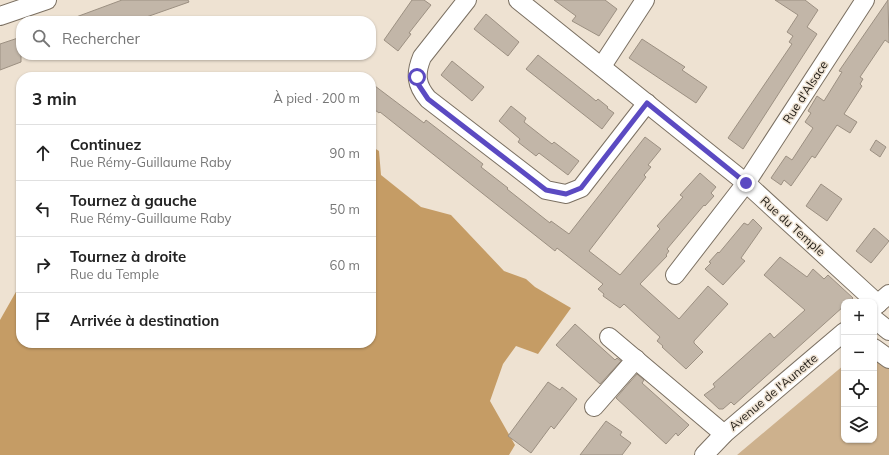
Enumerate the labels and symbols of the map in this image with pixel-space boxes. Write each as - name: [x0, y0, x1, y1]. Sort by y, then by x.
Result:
- street label: Rue d'Alsace: [779, 58, 831, 126]
- route start: [408, 68, 426, 86]
- route end: [737, 174, 755, 192]
- street label: Rue du Temple: [757, 193, 829, 259]
- street label: Avenue de l'Aunette: [726, 350, 820, 434]

